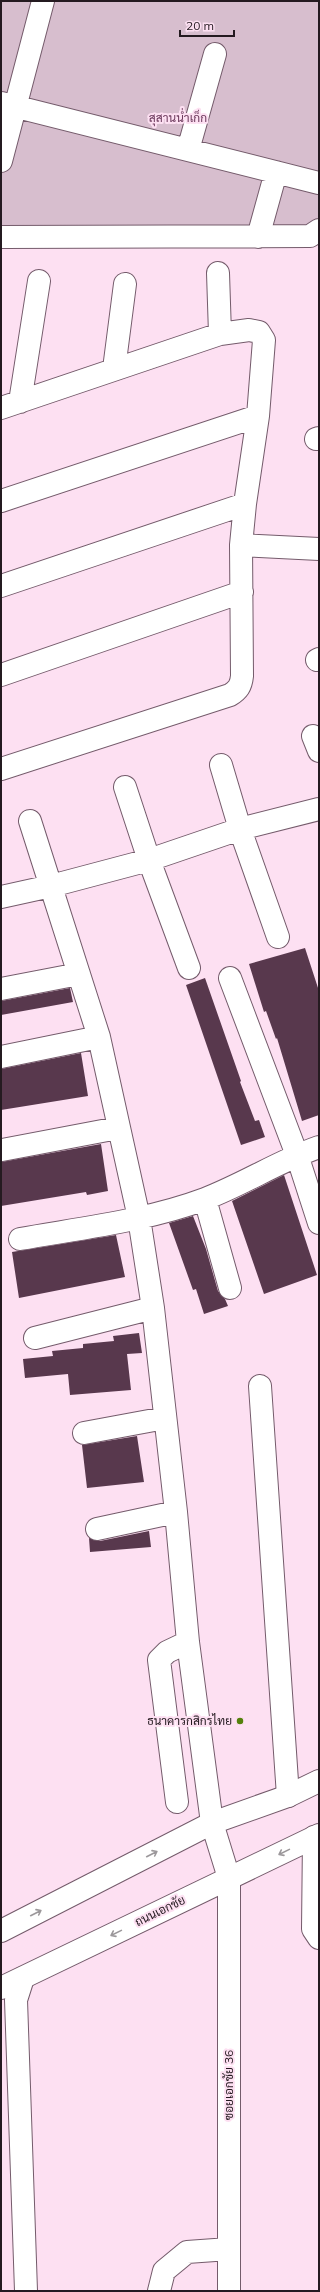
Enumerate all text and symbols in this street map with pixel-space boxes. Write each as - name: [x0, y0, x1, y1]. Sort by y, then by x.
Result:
- scale bar: [180, 12, 234, 38]
- text: 20 m: [186, 18, 214, 33]
- park label: สุสานน่ำเก็ก: [149, 108, 207, 127]
- place label: ธนาคารกสิกรไทย: [147, 1713, 232, 1728]
- marker: ธนาคารกสิกรไทย: [235, 1716, 245, 1726]
- one-way arrow: [278, 1849, 290, 1856]
- one-way arrow: [145, 1850, 157, 1857]
- street label: ถนนเอกชัย: [132, 1892, 187, 1929]
- one-way arrow: [30, 1909, 42, 1916]
- one-way arrow: [111, 1930, 123, 1937]
- street label: ซอยเอกชัย 36: [221, 2050, 236, 2120]

